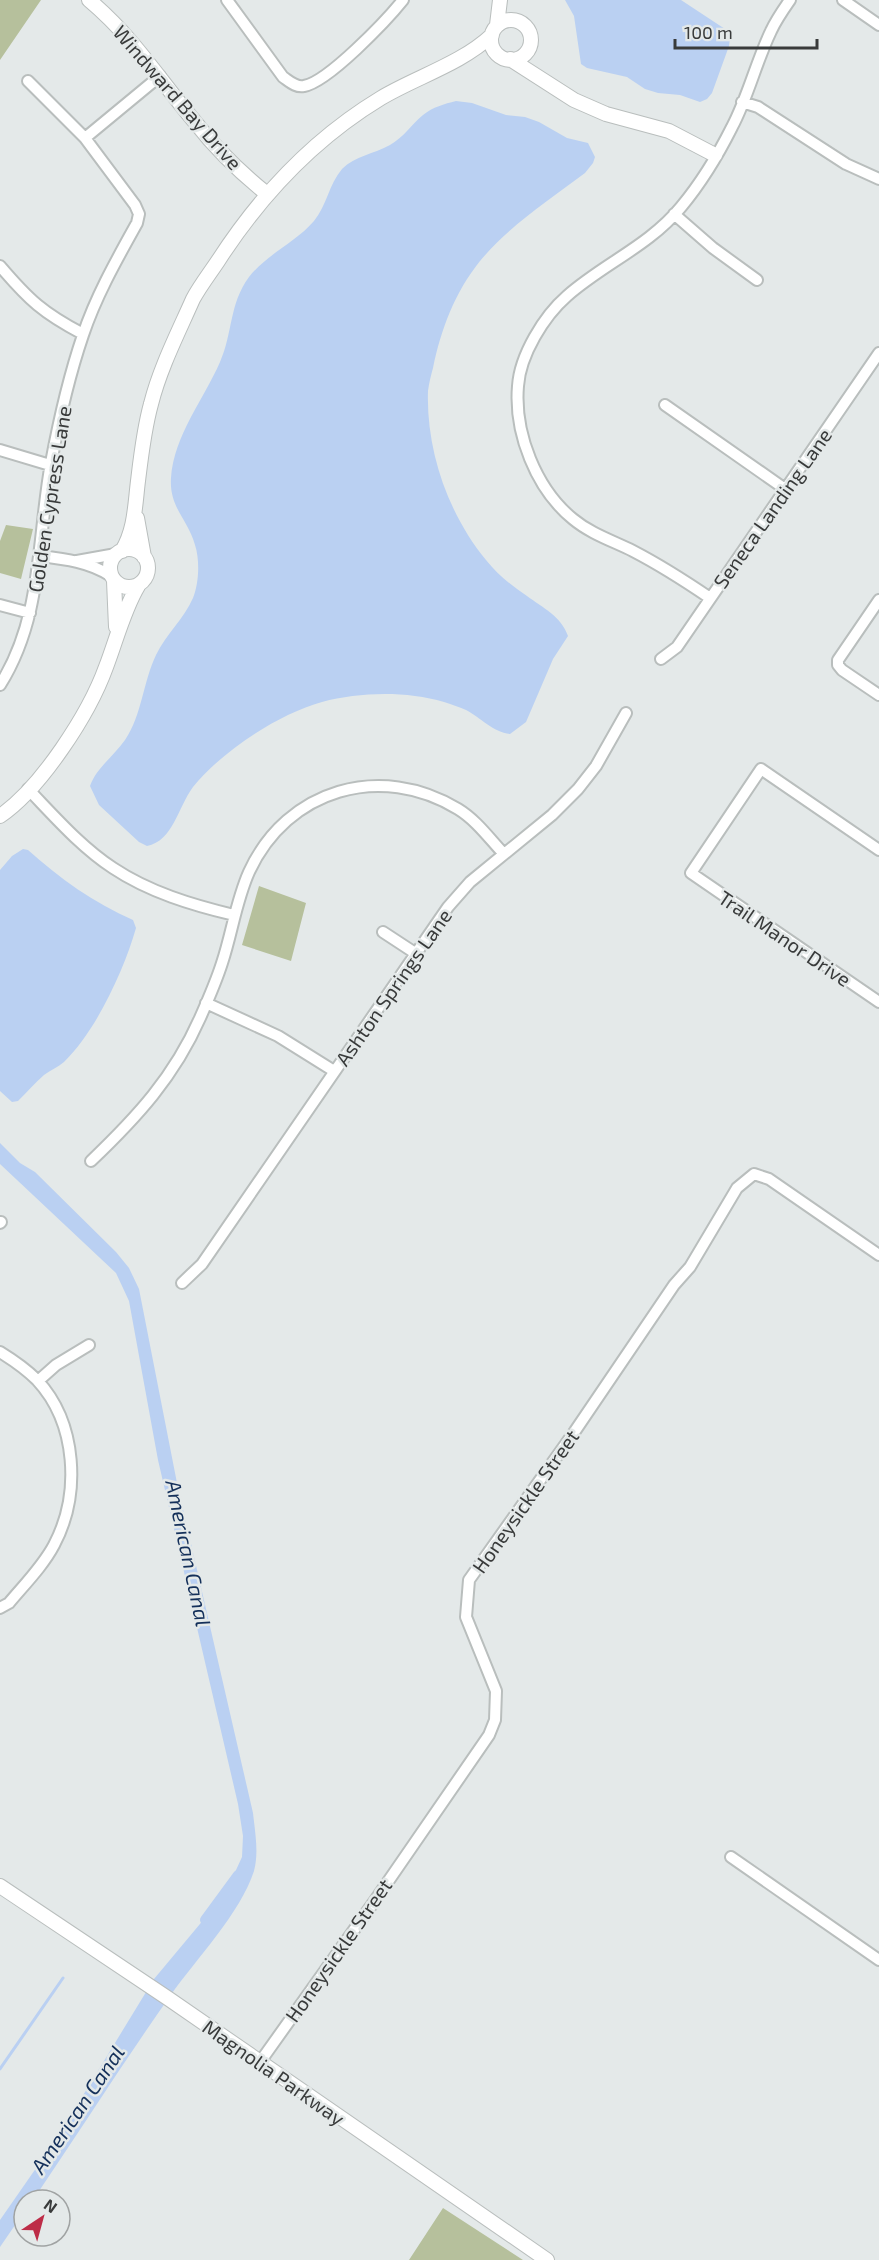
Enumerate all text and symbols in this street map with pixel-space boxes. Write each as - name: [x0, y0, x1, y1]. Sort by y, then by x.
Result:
- scale bar: [675, 12, 818, 50]
- street label: Windward Bay Drive: [109, 20, 247, 174]
- text: 100 m: [684, 21, 733, 43]
- street label: Golden Cypress Lane: [22, 404, 76, 594]
- street label: Seneca Landing Lane: [708, 423, 836, 593]
- street label: Trail Manor Drive: [714, 885, 856, 991]
- street label: Ashton Springs Lane: [330, 904, 456, 1070]
- street label: Honeysickle Street: [467, 1424, 584, 1577]
- water label: American Canal: [161, 1476, 217, 1629]
- street label: Honeysickle Street: [280, 1873, 397, 2026]
- street label: Magnolia Parkway: [198, 2014, 350, 2130]
- water label: American Canal: [24, 2040, 129, 2179]
- north arrow: [12, 2188, 72, 2248]
- text: N: [41, 2194, 61, 2217]

